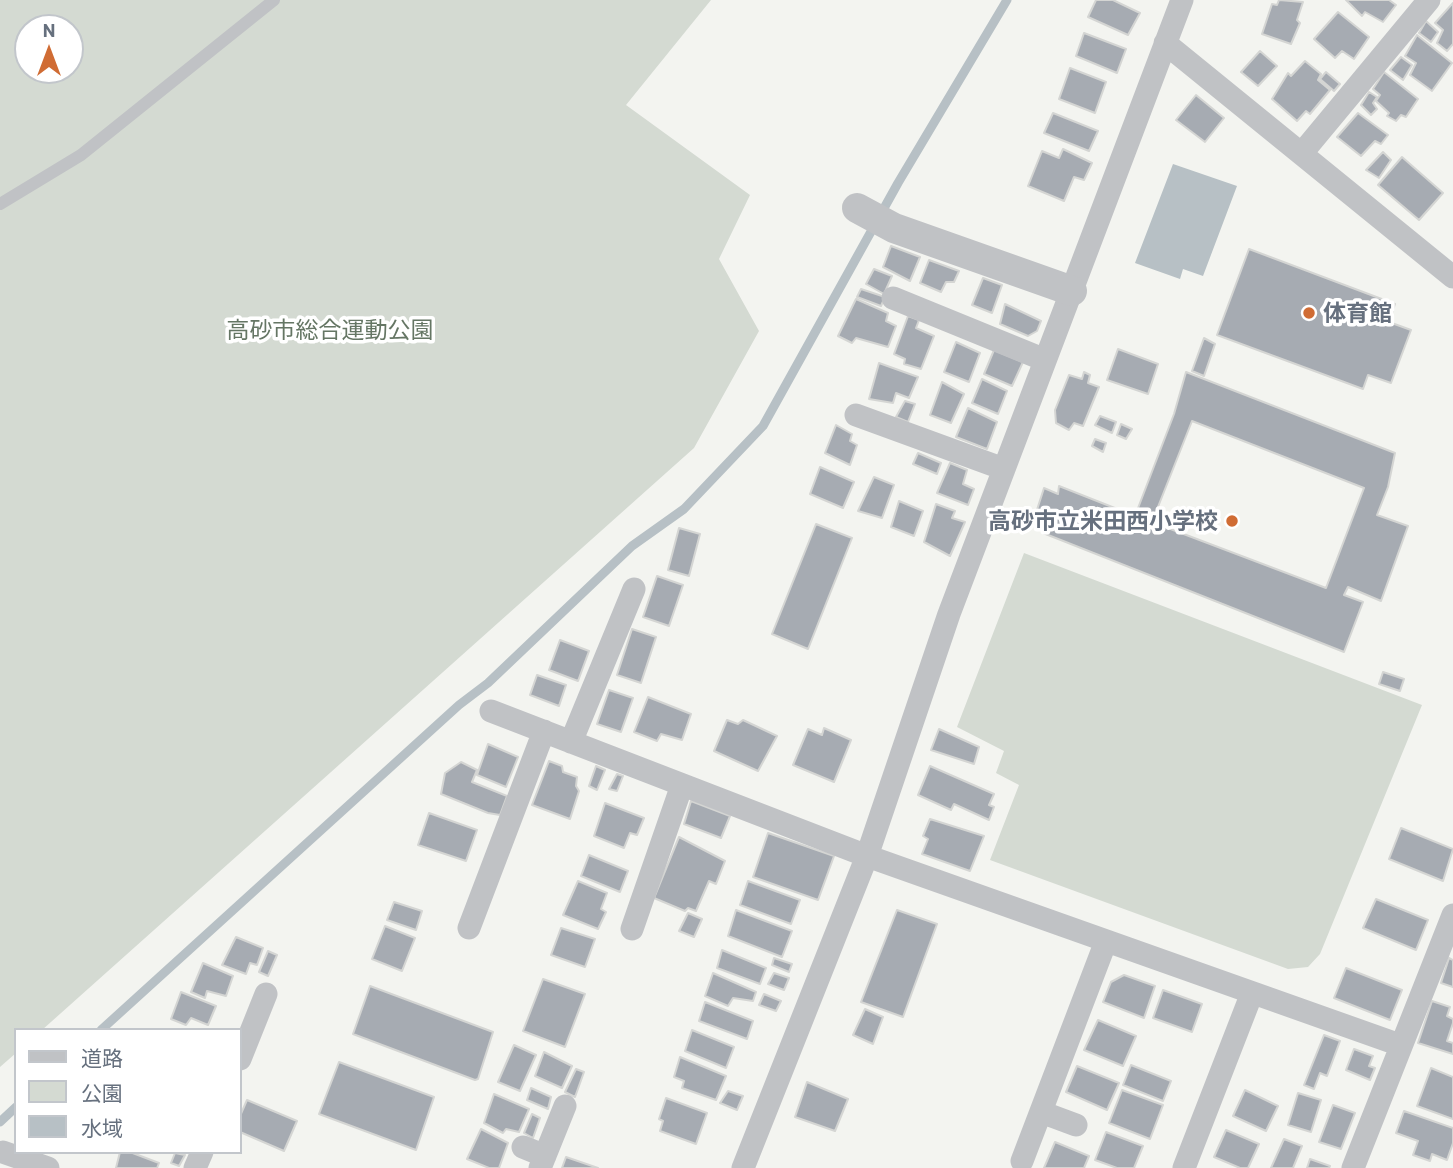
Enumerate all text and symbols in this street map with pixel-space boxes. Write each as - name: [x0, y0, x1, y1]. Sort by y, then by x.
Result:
- north arrow: [14, 14, 84, 84]
- text: N: [43, 18, 55, 41]
- place label: 体育館: [1323, 299, 1392, 327]
- marker: 体育館: [1301, 305, 1317, 321]
- park label: 高砂市総合運動公園: [227, 316, 433, 344]
- place label: 高砂市立米田西小学校: [988, 507, 1218, 535]
- marker: 高砂市立米田西小学校: [1224, 513, 1240, 529]
- legend: [14, 1028, 242, 1154]
- text: 道路: [81, 1045, 123, 1070]
- text: 公園: [81, 1080, 123, 1105]
- text: 水域: [81, 1115, 123, 1140]

